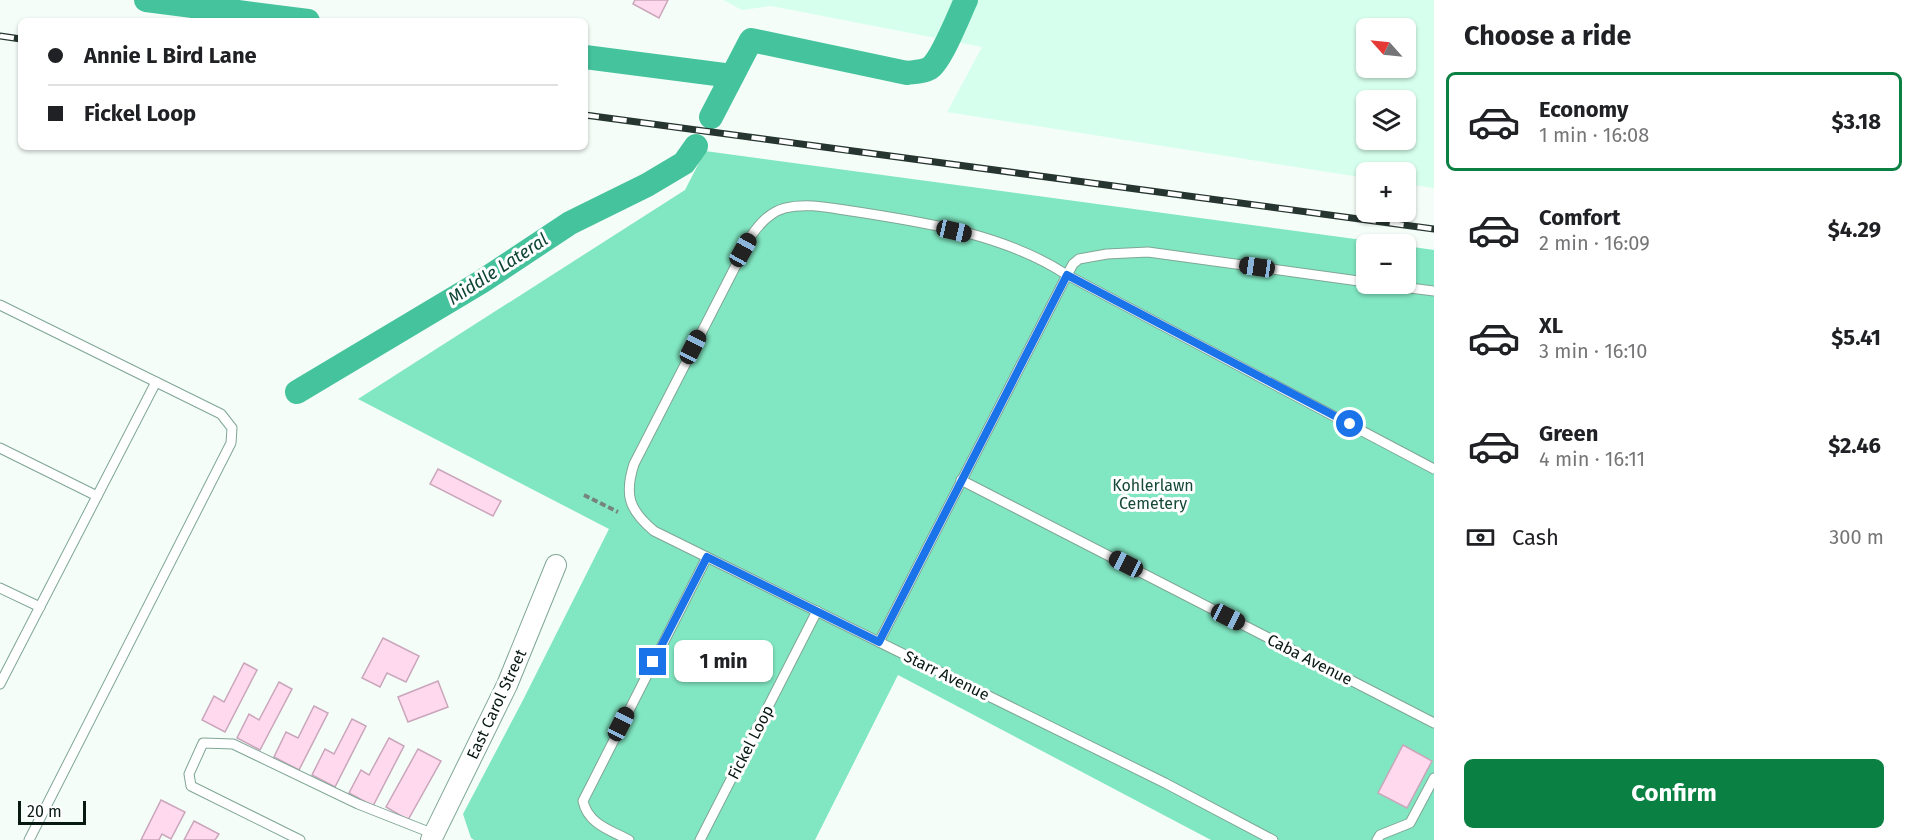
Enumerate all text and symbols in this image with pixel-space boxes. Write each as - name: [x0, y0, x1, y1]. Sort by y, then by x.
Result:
- north arrow: [1356, 18, 1416, 78]
- map controls: [1356, 18, 1416, 294]
- text: Choose a ride: [1464, 20, 1631, 52]
- text: Annie L Bird Lane: [84, 42, 257, 69]
- button: layers: [1356, 90, 1416, 150]
- icon: car: [1467, 95, 1521, 149]
- text: Economy: [1539, 96, 1628, 123]
- text: Fickel Loop: [84, 100, 196, 127]
- text: $3.18: [1831, 108, 1881, 135]
- text: 1 min · 16:08: [1539, 123, 1649, 147]
- button: +: [1356, 162, 1416, 222]
- icon: car: [1467, 203, 1521, 257]
- text: Comfort: [1539, 204, 1620, 231]
- text: $4.29: [1828, 216, 1881, 243]
- car: [934, 218, 974, 244]
- water label: Middle Lateral: [444, 229, 552, 309]
- car: [726, 230, 760, 270]
- text: 2 min · 16:09: [1539, 231, 1650, 255]
- button: −: [1356, 234, 1416, 294]
- car: [1238, 256, 1276, 278]
- icon: car: [1467, 311, 1521, 365]
- text: XL: [1539, 312, 1563, 339]
- text: $5.41: [1831, 324, 1881, 351]
- car: [677, 327, 709, 367]
- text: 3 min · 16:10: [1539, 339, 1647, 363]
- route start: [1336, 410, 1363, 437]
- icon: car: [1467, 419, 1521, 473]
- text: Green: [1539, 420, 1598, 447]
- text: $2.46: [1828, 432, 1881, 459]
- text: 4 min · 16:11: [1539, 447, 1645, 471]
- park label: Kohlerlawn Cemetery: [1112, 476, 1194, 513]
- icon: cash: [1464, 521, 1497, 554]
- text: Cash: [1512, 524, 1559, 551]
- text: 300 m: [1829, 525, 1884, 549]
- car: [1106, 548, 1146, 580]
- car: [1208, 601, 1248, 633]
- street label: Caba Avenue: [1264, 630, 1355, 689]
- callout: 1 min: [674, 641, 773, 683]
- street label: East Carol Street: [463, 646, 530, 762]
- street label: Starr Avenue: [901, 647, 993, 704]
- route end: [639, 648, 666, 675]
- text: 1 min: [699, 649, 748, 673]
- street label: Fickel Loop: [724, 702, 777, 783]
- car: [605, 704, 637, 744]
- button: Confirm: [1464, 759, 1884, 828]
- scale bar: [18, 798, 86, 826]
- text: 20 m: [27, 802, 62, 821]

